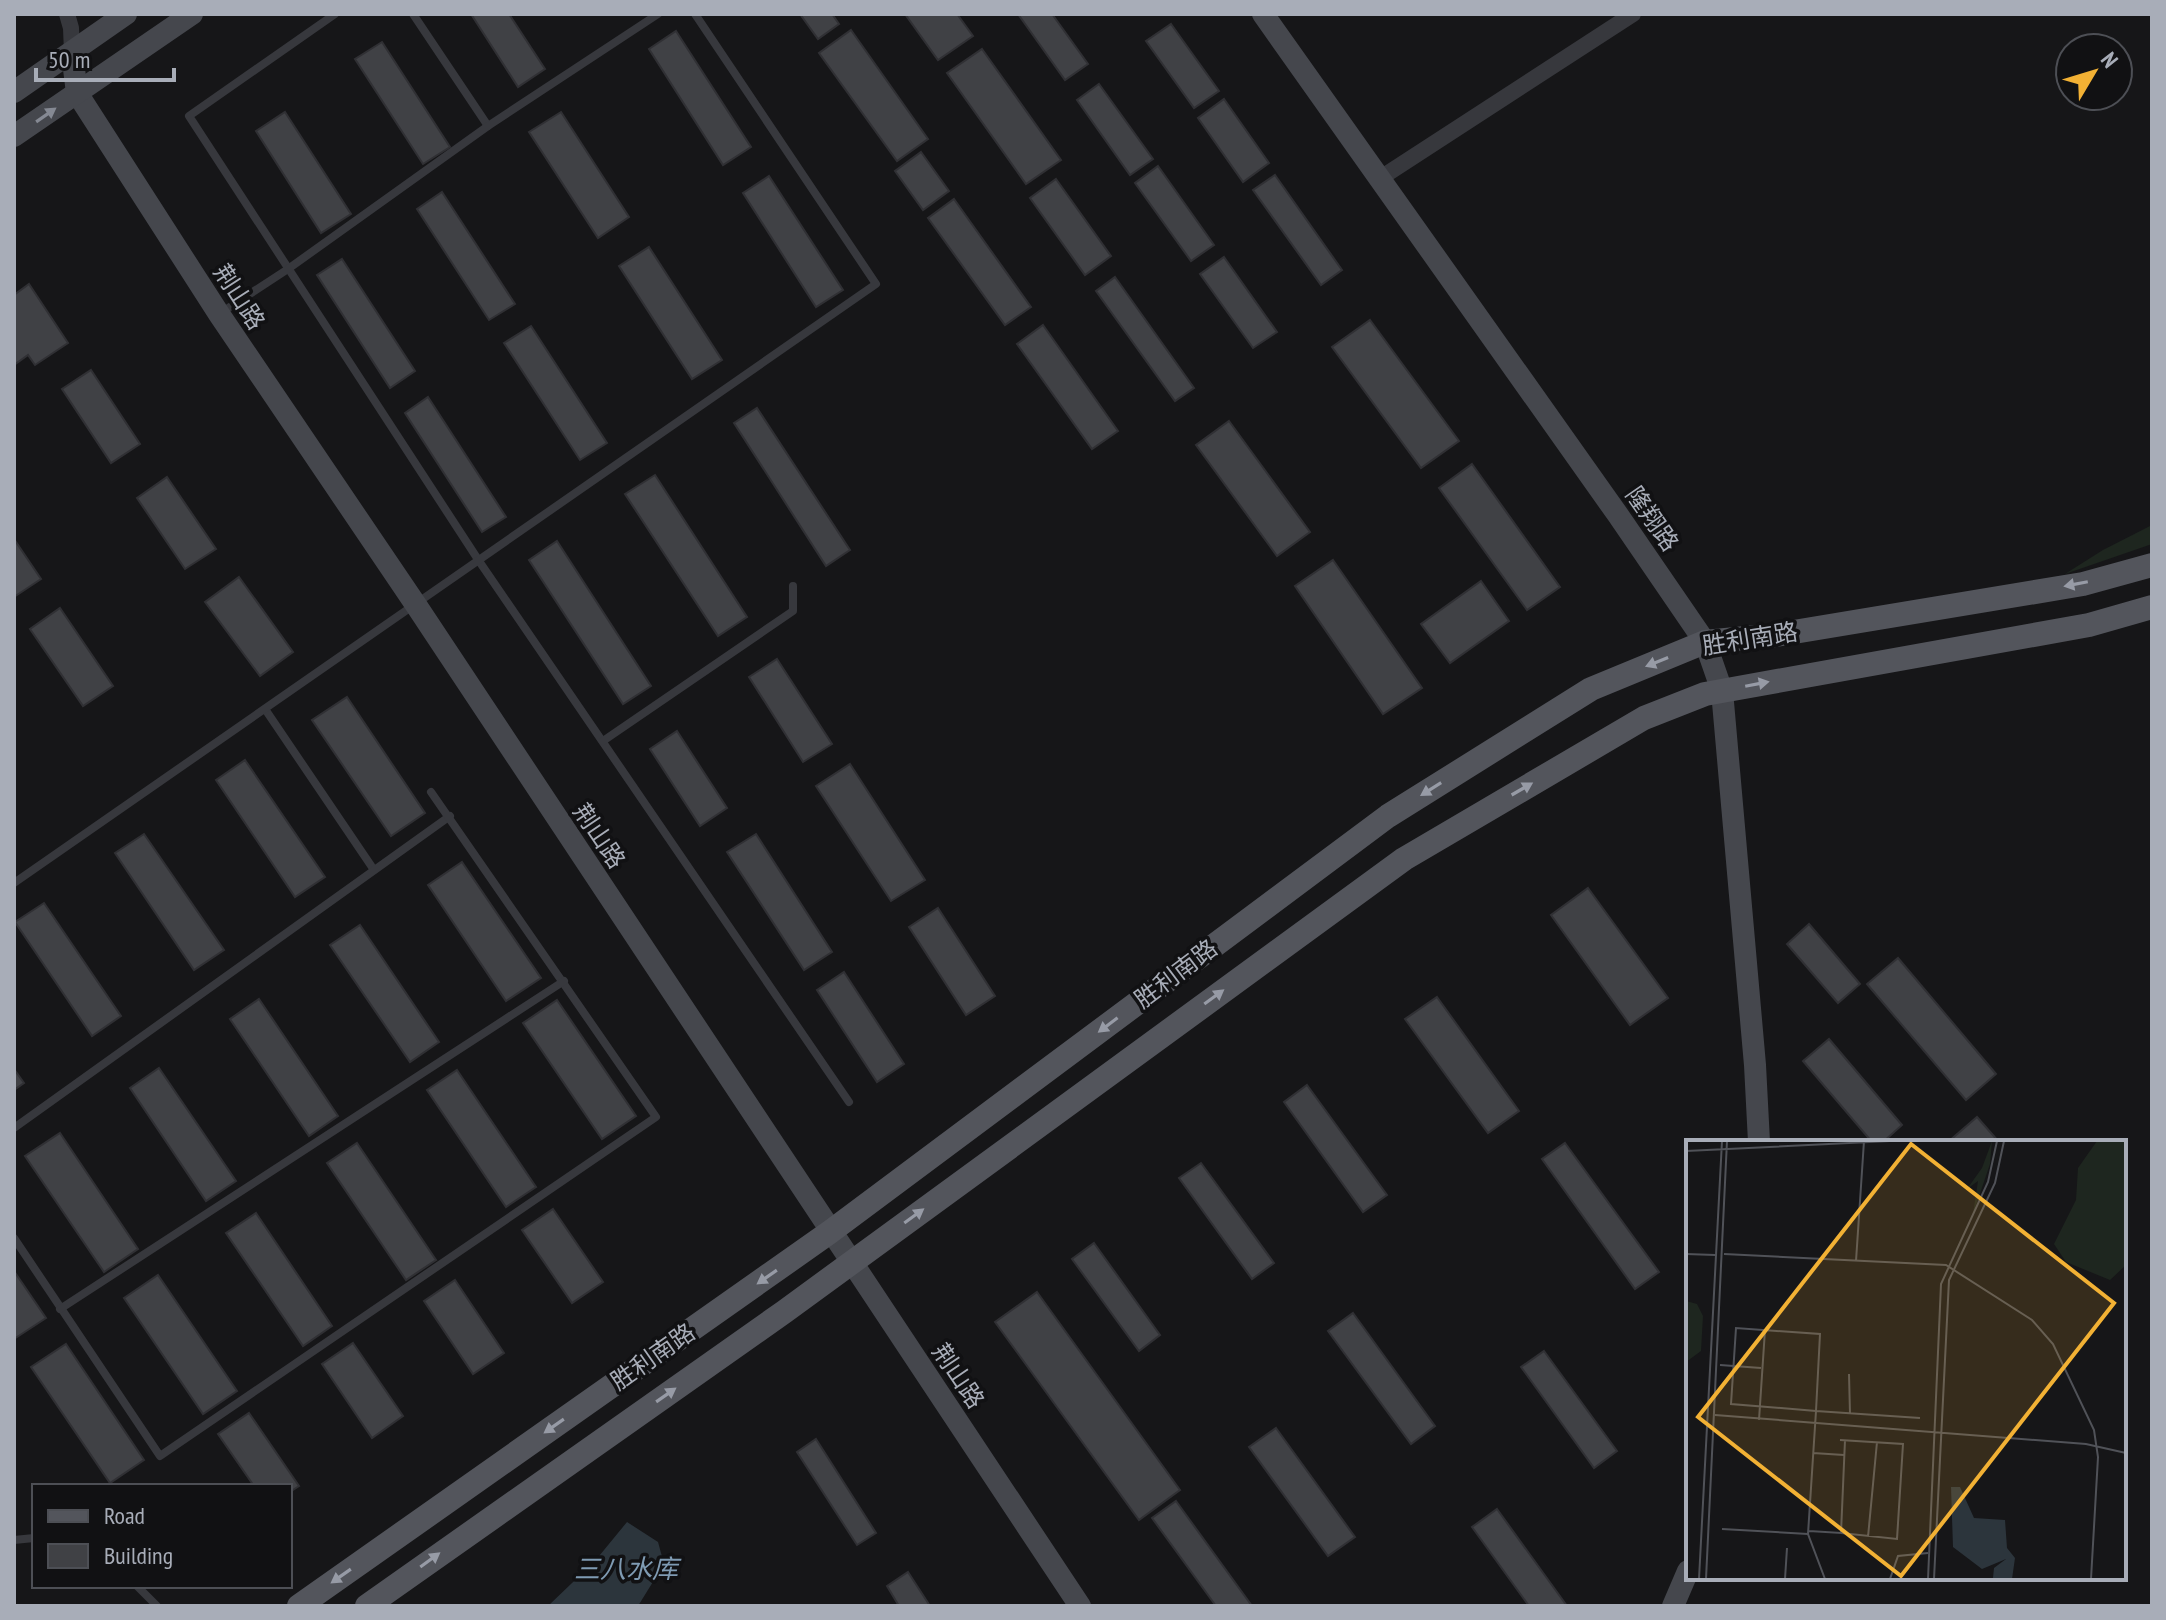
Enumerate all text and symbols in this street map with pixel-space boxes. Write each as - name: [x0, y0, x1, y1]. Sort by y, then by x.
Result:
- scale bar: [36, 32, 174, 82]
- north arrow: [2054, 32, 2134, 112]
- text: 50 m: [48, 44, 90, 75]
- text: N: [2095, 46, 2124, 73]
- one-way arrow: [35, 108, 56, 123]
- street label: 荆山路: [207, 258, 272, 335]
- street label: 隆翔路: [1619, 480, 1686, 557]
- one-way arrow: [2064, 579, 2089, 591]
- street label: 胜利南路: [1700, 616, 1800, 661]
- one-way arrow: [1645, 655, 1669, 668]
- one-way arrow: [1745, 677, 1770, 689]
- one-way arrow: [1420, 782, 1442, 796]
- one-way arrow: [1511, 782, 1533, 796]
- street label: 荆山路: [566, 797, 632, 874]
- street label: 胜利南路: [1128, 932, 1223, 1015]
- one-way arrow: [1203, 989, 1225, 1005]
- one-way arrow: [1098, 1016, 1118, 1032]
- inset map: [1686, 1140, 2126, 1580]
- one-way arrow: [903, 1209, 924, 1224]
- one-way arrow: [756, 1269, 777, 1284]
- street label: 胜利南路: [605, 1316, 701, 1397]
- street label: 荆山路: [925, 1337, 991, 1414]
- one-way arrow: [655, 1388, 676, 1403]
- one-way arrow: [543, 1418, 565, 1434]
- legend: [32, 1484, 292, 1588]
- text: Road: [104, 1500, 145, 1531]
- text: Building: [104, 1540, 173, 1571]
- one-way arrow: [419, 1552, 441, 1568]
- water label: 三八水库: [574, 1552, 682, 1585]
- one-way arrow: [331, 1568, 352, 1583]

